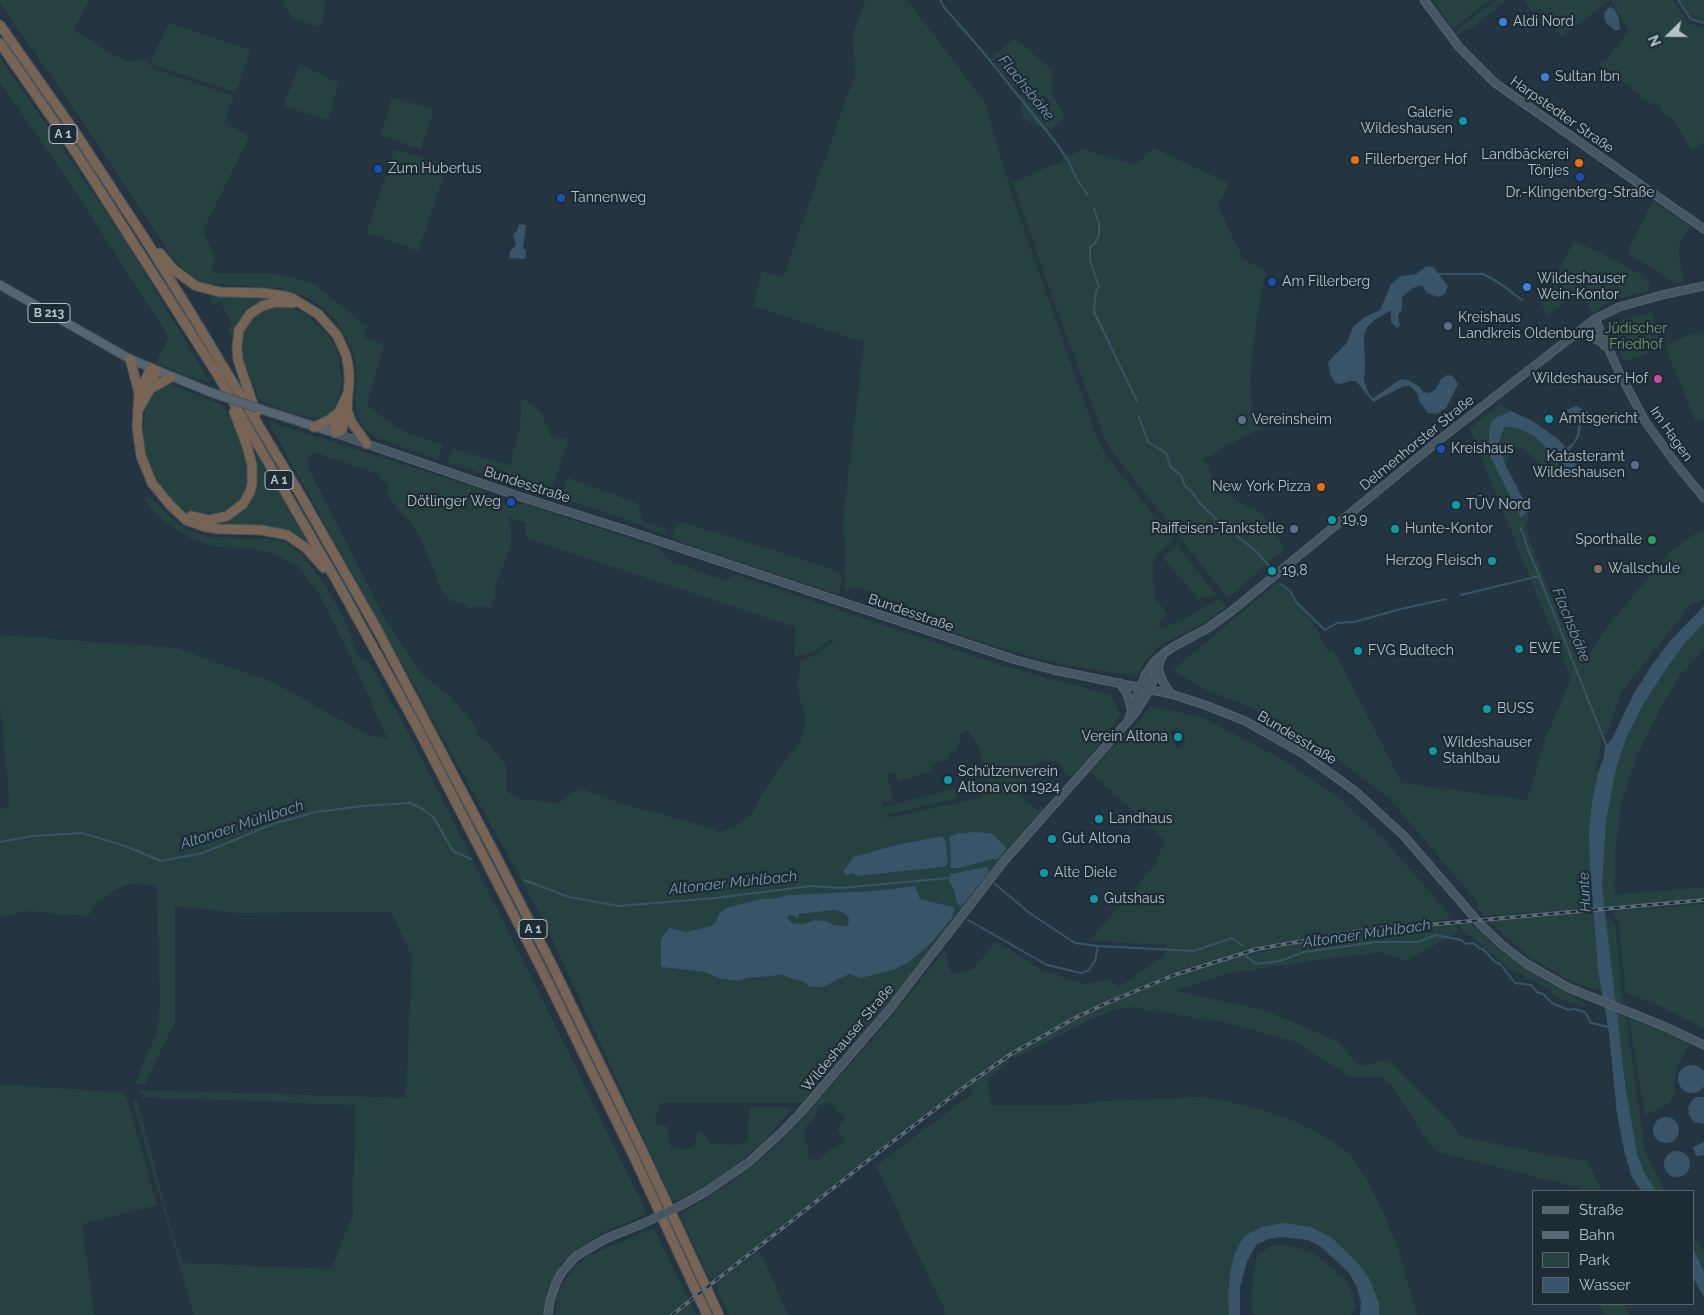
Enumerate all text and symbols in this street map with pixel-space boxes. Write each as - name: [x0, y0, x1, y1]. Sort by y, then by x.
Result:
- north arrow: [1644, 10, 1694, 60]
- place label: Aldi Nord: [1513, 14, 1574, 30]
- marker: Aldi Nord: [1497, 16, 1509, 28]
- text: N: [1646, 33, 1665, 49]
- water label: Flachsbäke: [994, 52, 1058, 124]
- place label: Sultan Ibn: [1555, 69, 1620, 85]
- marker: Sultan Ibn: [1539, 71, 1551, 83]
- street label: Harpstedter Straße: [1507, 73, 1617, 157]
- place label: Galerie Wildeshausen: [1361, 105, 1453, 138]
- marker: Galerie Wildeshausen: [1457, 115, 1469, 127]
- road number: A 1: [49, 125, 77, 144]
- place label: Landbäckerei Tönjes: [1481, 147, 1569, 180]
- place label: Fillerberger Hof: [1365, 152, 1467, 168]
- marker: Fillerberger Hof: [1349, 154, 1361, 166]
- marker: Landbäckerei Tönjes: [1573, 157, 1585, 169]
- place label: Zum Hubertus: [388, 161, 482, 177]
- marker: Zum Hubertus: [372, 163, 384, 175]
- marker: Dr.-Klingenberg-Straße: [1574, 171, 1586, 183]
- place label: Dr.-Klingenberg-Straße: [1506, 185, 1654, 201]
- place label: Tannenweg: [571, 190, 646, 206]
- marker: Tannenweg: [555, 192, 567, 204]
- place label: Wildeshauser Wein-Kontor: [1537, 271, 1626, 304]
- place label: Am Fillerberg: [1282, 274, 1370, 290]
- marker: Am Fillerberg: [1266, 276, 1278, 288]
- marker: Wildeshauser Wein-Kontor: [1521, 281, 1533, 293]
- road number: B 213: [28, 304, 70, 322]
- place label: Kreishaus Landkreis Oldenburg: [1458, 310, 1594, 342]
- marker: Kreishaus Landkreis Oldenburg: [1442, 320, 1454, 332]
- park label: Jüdischer Friedhof: [1605, 321, 1667, 354]
- place label: Wildeshauser Hof: [1532, 371, 1648, 387]
- marker: Wildeshauser Hof: [1652, 373, 1664, 385]
- street label: Delmenhorster Straße: [1356, 392, 1478, 494]
- street label: Im Hagen: [1646, 403, 1696, 465]
- place label: Amtsgericht: [1559, 411, 1638, 427]
- place label: Vereinsheim: [1252, 412, 1332, 428]
- marker: Amtsgericht: [1543, 413, 1555, 425]
- marker: Vereinsheim: [1236, 414, 1248, 426]
- place label: Kreishaus: [1451, 441, 1514, 457]
- marker: Kreishaus: [1435, 443, 1447, 455]
- place label: Katasteramt Wildeshausen: [1533, 449, 1625, 482]
- marker: Katasteramt Wildeshausen: [1629, 459, 1641, 471]
- street label: Bundesstraße: [482, 463, 572, 507]
- road number: A 1: [265, 470, 293, 490]
- place label: New York Pizza: [1212, 479, 1311, 495]
- marker: New York Pizza: [1315, 481, 1327, 493]
- place label: Dötlinger Weg: [407, 494, 501, 510]
- marker: Dötlinger Weg: [505, 496, 517, 508]
- place label: TÜV Nord: [1466, 497, 1531, 513]
- marker: TÜV Nord: [1450, 499, 1462, 511]
- place label: 19,9: [1342, 512, 1368, 528]
- marker: 19,9: [1326, 514, 1338, 526]
- place label: Raiffeisen-Tankstelle: [1151, 521, 1284, 537]
- place label: Hunte-Kontor: [1405, 521, 1493, 537]
- marker: Raiffeisen-Tankstelle: [1288, 523, 1300, 535]
- marker: Hunte-Kontor: [1389, 523, 1401, 535]
- place label: Sporthalle: [1575, 532, 1642, 548]
- marker: Sporthalle: [1646, 534, 1658, 546]
- place label: Herzog Fleisch: [1385, 553, 1482, 569]
- marker: Herzog Fleisch: [1486, 555, 1498, 567]
- place label: Wallschule: [1608, 561, 1680, 577]
- place label: 19,8: [1282, 563, 1308, 579]
- marker: Wallschule: [1592, 563, 1604, 575]
- marker: 19,8: [1266, 565, 1278, 577]
- water label: Flachsbäke: [1548, 585, 1594, 665]
- street label: Bundesstraße: [866, 591, 956, 635]
- place label: EWE: [1529, 641, 1561, 657]
- place label: FVG Budtech: [1368, 643, 1454, 659]
- marker: EWE: [1513, 643, 1525, 655]
- marker: FVG Budtech: [1352, 645, 1364, 657]
- place label: BUSS: [1497, 701, 1534, 717]
- marker: BUSS: [1481, 703, 1493, 715]
- street label: Bundesstraße: [1254, 708, 1340, 768]
- place label: Verein Altona: [1082, 729, 1168, 745]
- marker: Verein Altona: [1172, 731, 1184, 743]
- place label: Wildeshauser Stahlbau: [1443, 735, 1532, 768]
- marker: Wildeshauser Stahlbau: [1427, 745, 1439, 757]
- place label: Schützenverein Altona von 1924: [958, 764, 1060, 796]
- marker: Schützenverein Altona von 1924: [942, 774, 954, 786]
- water label: Altonaer Mühlbach: [178, 797, 306, 853]
- place label: Landhaus: [1109, 811, 1173, 827]
- marker: Landhaus: [1093, 813, 1105, 825]
- place label: Gut Altona: [1062, 831, 1131, 847]
- marker: Gut Altona: [1046, 833, 1058, 845]
- place label: Alte Diele: [1054, 865, 1117, 881]
- water label: Altonaer Mühlbach: [668, 867, 798, 899]
- marker: Alte Diele: [1038, 867, 1050, 879]
- water label: Hunte: [1575, 871, 1595, 913]
- place label: Gutshaus: [1104, 891, 1165, 907]
- marker: Gutshaus: [1088, 893, 1100, 905]
- water label: Altonaer Mühlbach: [1302, 916, 1432, 952]
- road number: A 1: [519, 920, 547, 939]
- street label: Wildeshauser Straße: [798, 981, 898, 1095]
- legend: [1532, 1190, 1694, 1305]
- text: Straße: [1579, 1201, 1623, 1219]
- text: Bahn: [1579, 1226, 1615, 1244]
- text: Park: [1579, 1251, 1610, 1269]
- text: Wasser: [1579, 1276, 1631, 1294]

